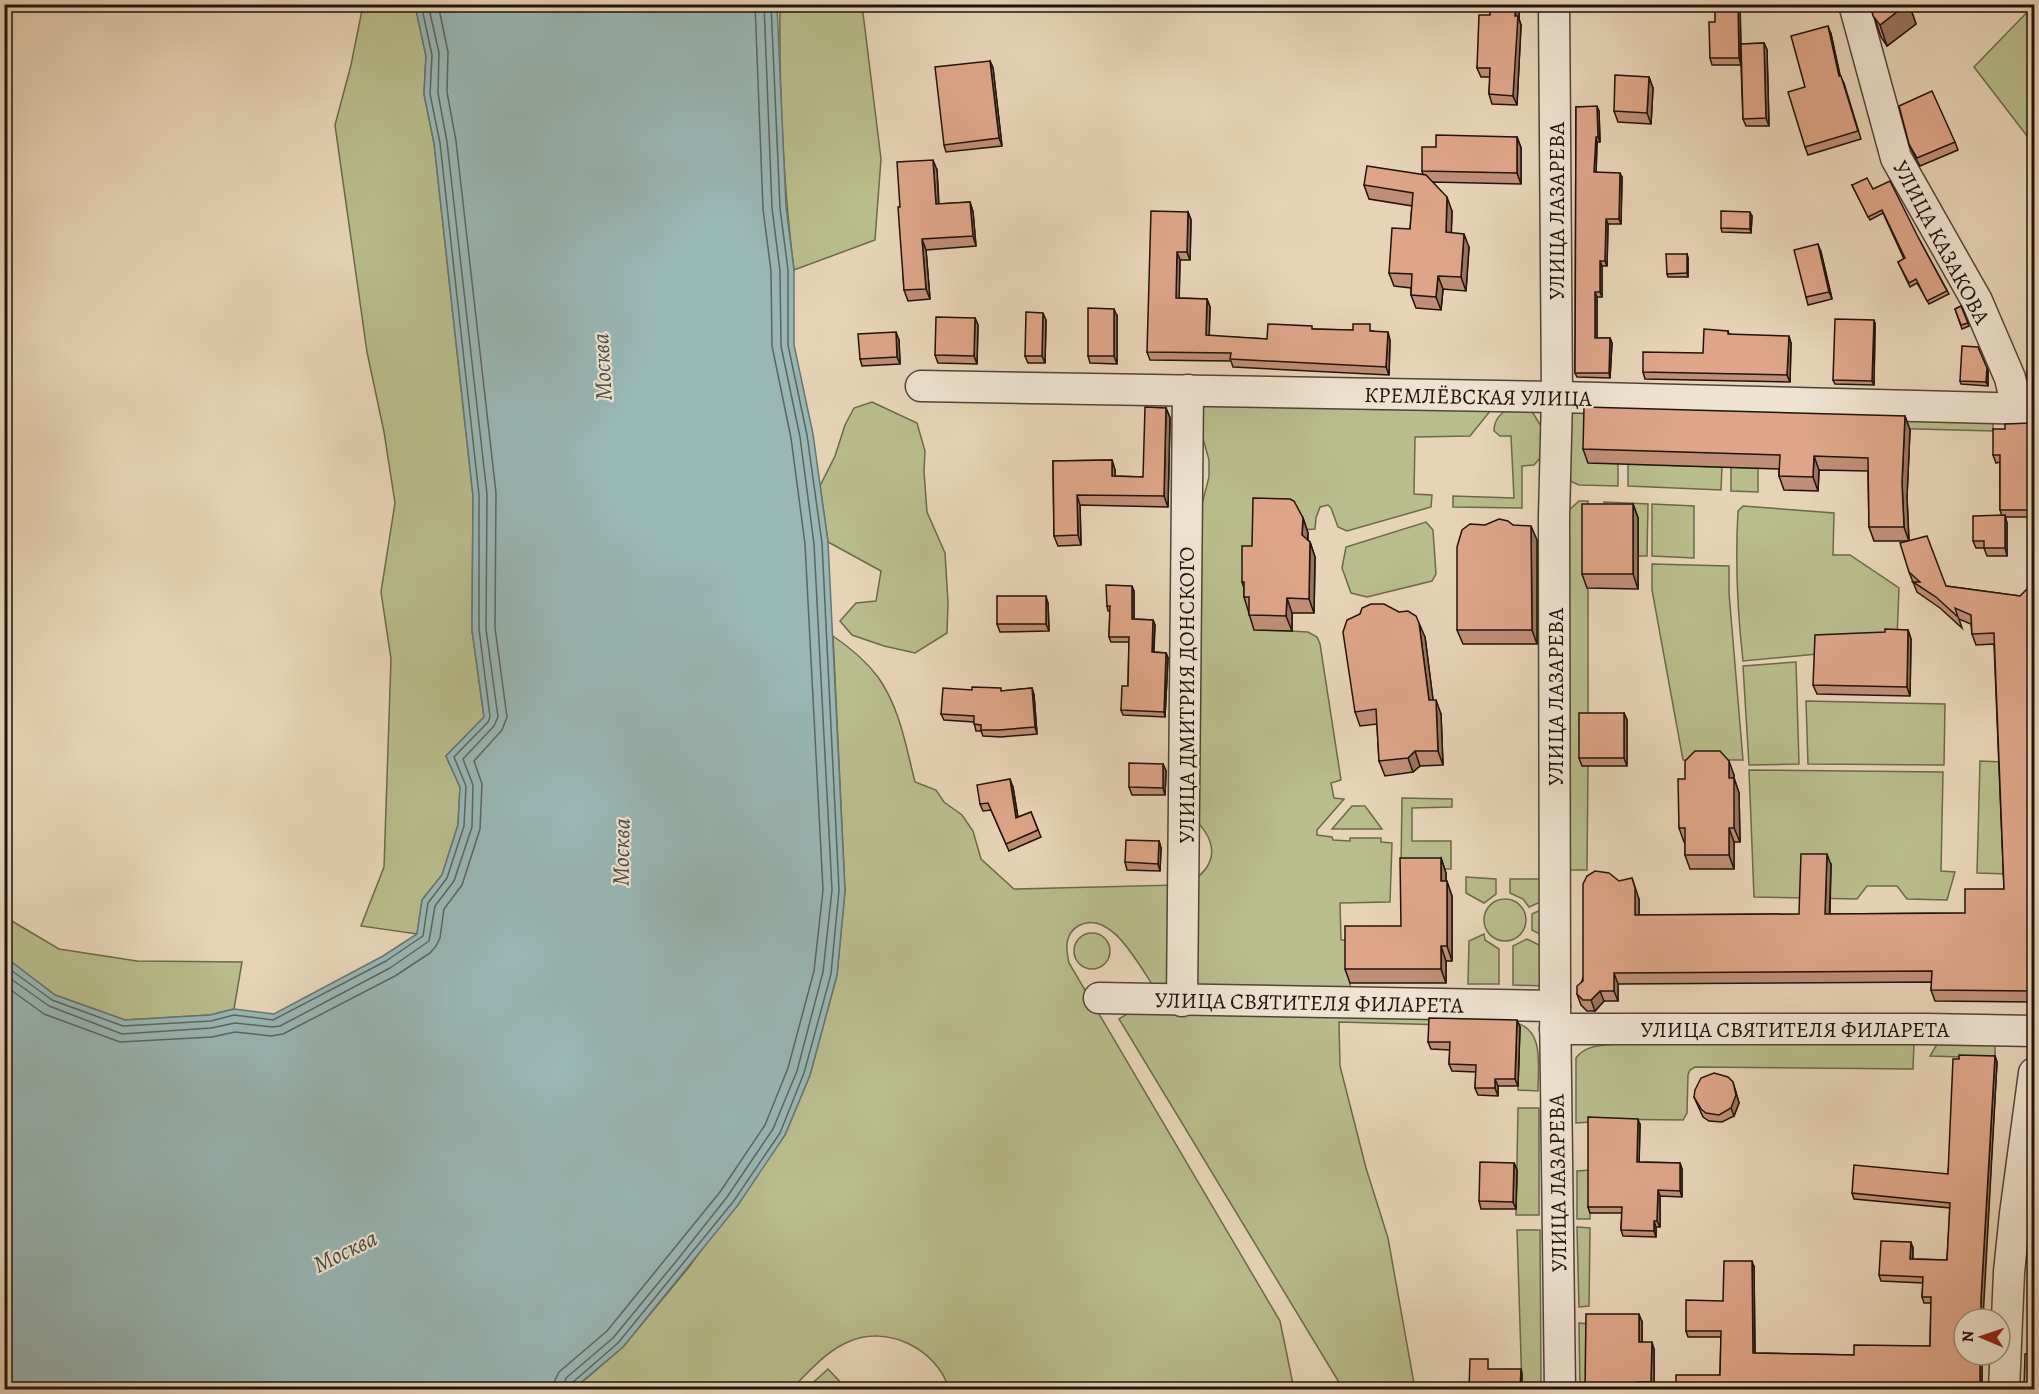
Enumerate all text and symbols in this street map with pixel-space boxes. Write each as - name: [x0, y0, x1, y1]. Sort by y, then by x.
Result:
- street label: УЛИЦА ЛАЗАРЕВА: [1542, 121, 1572, 300]
- street label: УЛИЦА КАЗАКОВА: [1885, 155, 1997, 331]
- water label: Москва: [584, 332, 620, 402]
- street label: КРЕМЛЁВСКАЯ УЛИЦА: [1364, 380, 1593, 414]
- street label: УЛИЦА ДМИТРИЯ ДОНСКОГО: [1172, 547, 1202, 843]
- street label: УЛИЦА ЛАЗАРЕВА: [1541, 607, 1571, 786]
- water label: Москва: [604, 818, 638, 886]
- street label: УЛИЦА СВЯТИТЕЛЯ ФИЛАРЕТА: [1154, 985, 1465, 1021]
- street label: УЛИЦА СВЯТИТЕЛЯ ФИЛАРЕТА: [1641, 1015, 1951, 1045]
- street label: УЛИЦА ЛАЗАРЕВА: [1541, 1093, 1575, 1272]
- water label: Москва: [307, 1222, 383, 1280]
- north arrow: [1952, 1307, 2012, 1367]
- text: N: [1957, 1330, 1979, 1343]

